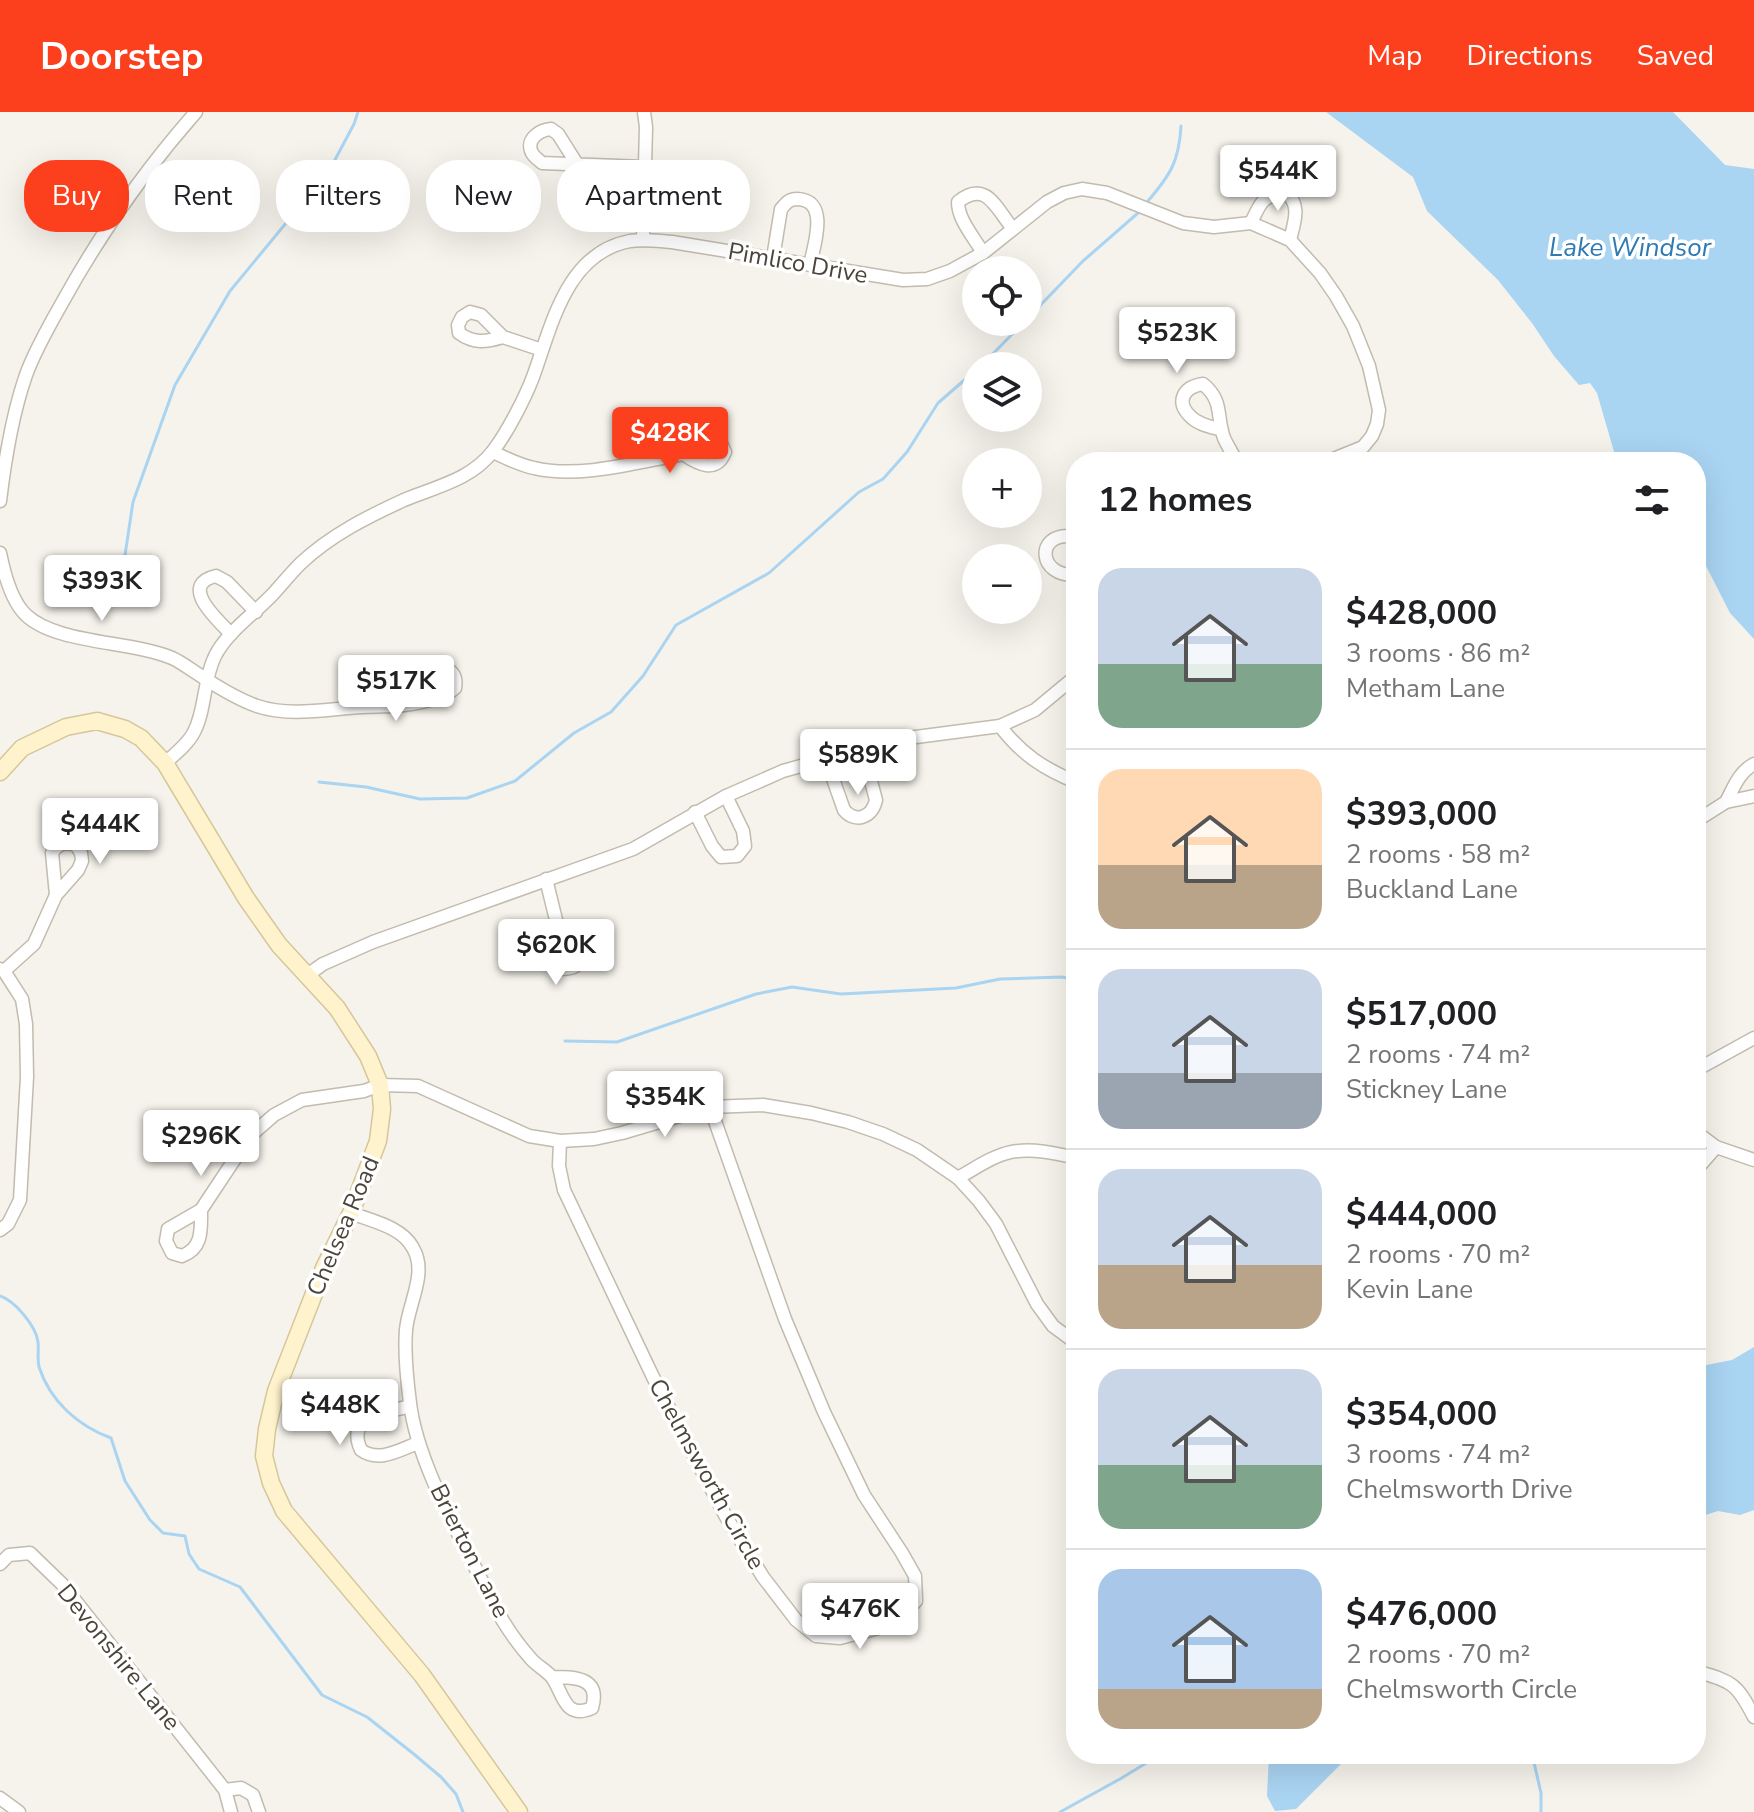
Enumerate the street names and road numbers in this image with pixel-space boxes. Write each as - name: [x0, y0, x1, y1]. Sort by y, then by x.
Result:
- street label: Pimlico Drive: [726, 235, 870, 291]
- street label: Chelsea Road: [299, 1151, 387, 1301]
- street label: Chelmsworth Circle: [641, 1373, 773, 1575]
- street label: Brierton Lane: [423, 1479, 517, 1623]
- street label: Devonshire Lane: [50, 1577, 188, 1737]

